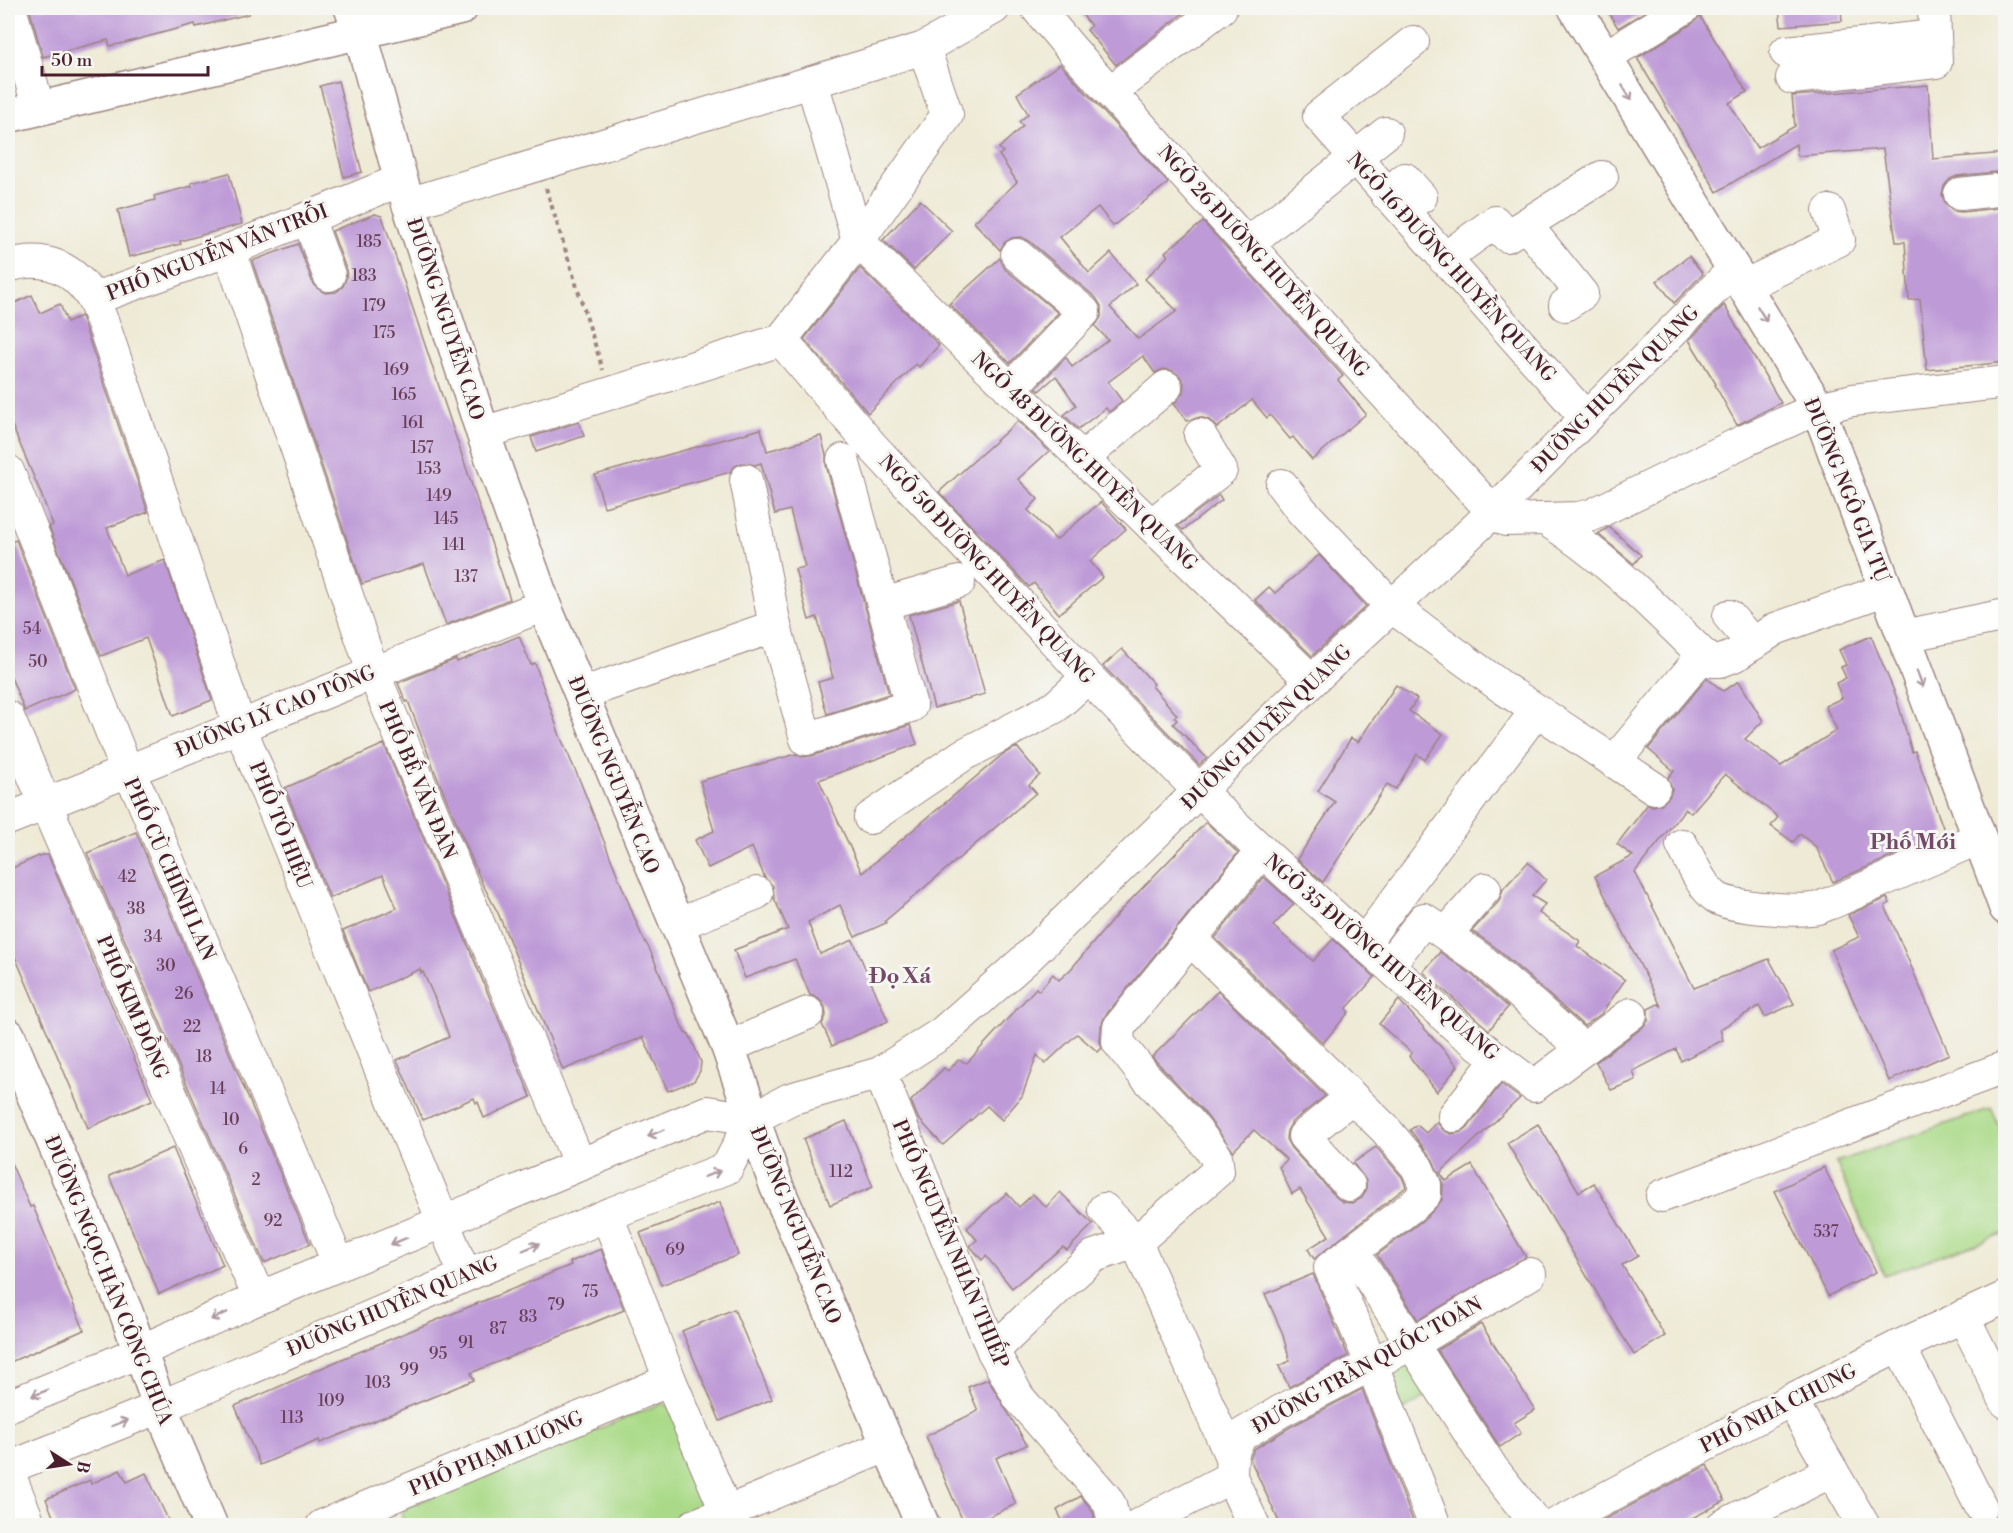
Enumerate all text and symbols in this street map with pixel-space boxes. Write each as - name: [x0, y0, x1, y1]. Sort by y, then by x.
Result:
- scale bar: [42, 39, 208, 77]
- text: 50 m: [51, 49, 93, 72]
- one-way arrow: [1622, 84, 1634, 101]
- street label: NGÕ 26 ĐƯỜNG HUYỀN QUANG: [1152, 139, 1376, 383]
- street label: NGÕ 16 ĐƯỜNG HUYỀN QUANG: [1341, 146, 1563, 388]
- street label: PHỐ NGUYỄN VĂN TRỖI: [102, 196, 332, 307]
- street label: ĐƯỜNG NGUYỄN CAO: [400, 214, 493, 424]
- house number: 185: [356, 232, 382, 252]
- house number: 183: [351, 266, 377, 286]
- house number: 179: [362, 296, 386, 316]
- street label: ĐƯỜNG HUYỀN QUANG: [1525, 299, 1705, 479]
- one-way arrow: [1756, 305, 1768, 322]
- house number: 175: [373, 323, 395, 343]
- street label: NGÕ 48 ĐƯỜNG HUYỀN QUANG: [966, 345, 1204, 577]
- house number: 169: [383, 360, 409, 380]
- house number: 165: [392, 385, 417, 405]
- street label: ĐƯỜNG NGÔ GIA TỰ: [1797, 394, 1895, 587]
- house number: 161: [402, 413, 424, 433]
- house number: 157: [410, 438, 434, 458]
- street label: NGÕ 50 ĐƯỜNG HUYỀN QUANG: [873, 448, 1101, 690]
- house number: 153: [417, 459, 441, 479]
- house number: 149: [426, 486, 452, 506]
- house number: 145: [434, 509, 458, 529]
- house number: 141: [443, 535, 465, 555]
- house number: 137: [454, 567, 478, 587]
- house number: 54: [23, 619, 42, 639]
- street label: ĐƯỜNG HUYỀN QUANG: [1175, 638, 1358, 816]
- house number: 50: [28, 652, 48, 672]
- street label: ĐƯỜNG LÝ CAO TÔNG: [172, 660, 379, 764]
- one-way arrow: [1915, 669, 1926, 688]
- street label: ĐƯỜNG NGUYỄN CAO: [561, 672, 667, 878]
- street label: PHỐ BẾ VĂN ĐÀN: [372, 696, 465, 864]
- street label: PHỐ TÔ HIỆU: [243, 757, 320, 893]
- street label: PHỐ CÙ CHÍNH LAN: [117, 773, 224, 965]
- district label: Phố Mới: [1870, 829, 1956, 856]
- street label: NGÕ 35 ĐƯỜNG HUYỀN QUANG: [1259, 847, 1506, 1067]
- house number: 42: [118, 867, 136, 887]
- house number: 38: [127, 899, 146, 919]
- house number: 34: [144, 927, 163, 947]
- street label: PHỐ KIM ĐỒNG: [90, 930, 177, 1083]
- house number: 30: [156, 956, 176, 976]
- district label: Đọ Xá: [868, 963, 932, 990]
- house number: 26: [175, 984, 194, 1004]
- house number: 22: [183, 1017, 201, 1037]
- house number: 18: [196, 1047, 212, 1067]
- house number: 14: [210, 1079, 226, 1099]
- house number: 10: [223, 1110, 240, 1130]
- street label: PHỐ NGUYỄN NHÂN THIẾP: [886, 1115, 1017, 1373]
- street label: ĐƯỜNG NGUYỄN CAO: [743, 1122, 849, 1328]
- one-way arrow: [648, 1128, 666, 1139]
- street label: ĐƯỜNG NGỌC HÂN CÔNG CHÚA: [38, 1132, 179, 1430]
- house number: 6: [238, 1139, 248, 1159]
- house number: 112: [829, 1162, 853, 1182]
- one-way arrow: [702, 1168, 721, 1179]
- house number: 2: [251, 1170, 261, 1190]
- house number: 92: [264, 1211, 282, 1231]
- house number: 537: [1813, 1222, 1839, 1242]
- one-way arrow: [390, 1236, 408, 1247]
- house number: 69: [665, 1240, 685, 1260]
- one-way arrow: [522, 1241, 540, 1252]
- street label: ĐƯỜNG HUYỀN QUANG: [282, 1249, 502, 1363]
- house number: 75: [582, 1282, 598, 1302]
- street label: ĐƯỜNG TRẦN QUỐC TOẢN: [1246, 1289, 1487, 1440]
- house number: 79: [547, 1295, 565, 1315]
- house number: 83: [519, 1307, 537, 1327]
- one-way arrow: [210, 1310, 228, 1322]
- house number: 87: [489, 1319, 507, 1339]
- house number: 91: [458, 1333, 474, 1353]
- house number: 95: [429, 1344, 447, 1364]
- street label: PHỐ NHÀ CHUNG: [1694, 1355, 1861, 1460]
- house number: 99: [399, 1360, 419, 1380]
- house number: 103: [365, 1373, 391, 1393]
- one-way arrow: [31, 1388, 49, 1399]
- house number: 109: [318, 1391, 345, 1411]
- street label: PHỐ PHẠM LƯƠNG: [404, 1403, 588, 1502]
- house number: 113: [280, 1408, 304, 1428]
- one-way arrow: [111, 1416, 129, 1427]
- north arrow: [39, 1434, 99, 1494]
- text: B: [72, 1459, 94, 1475]

